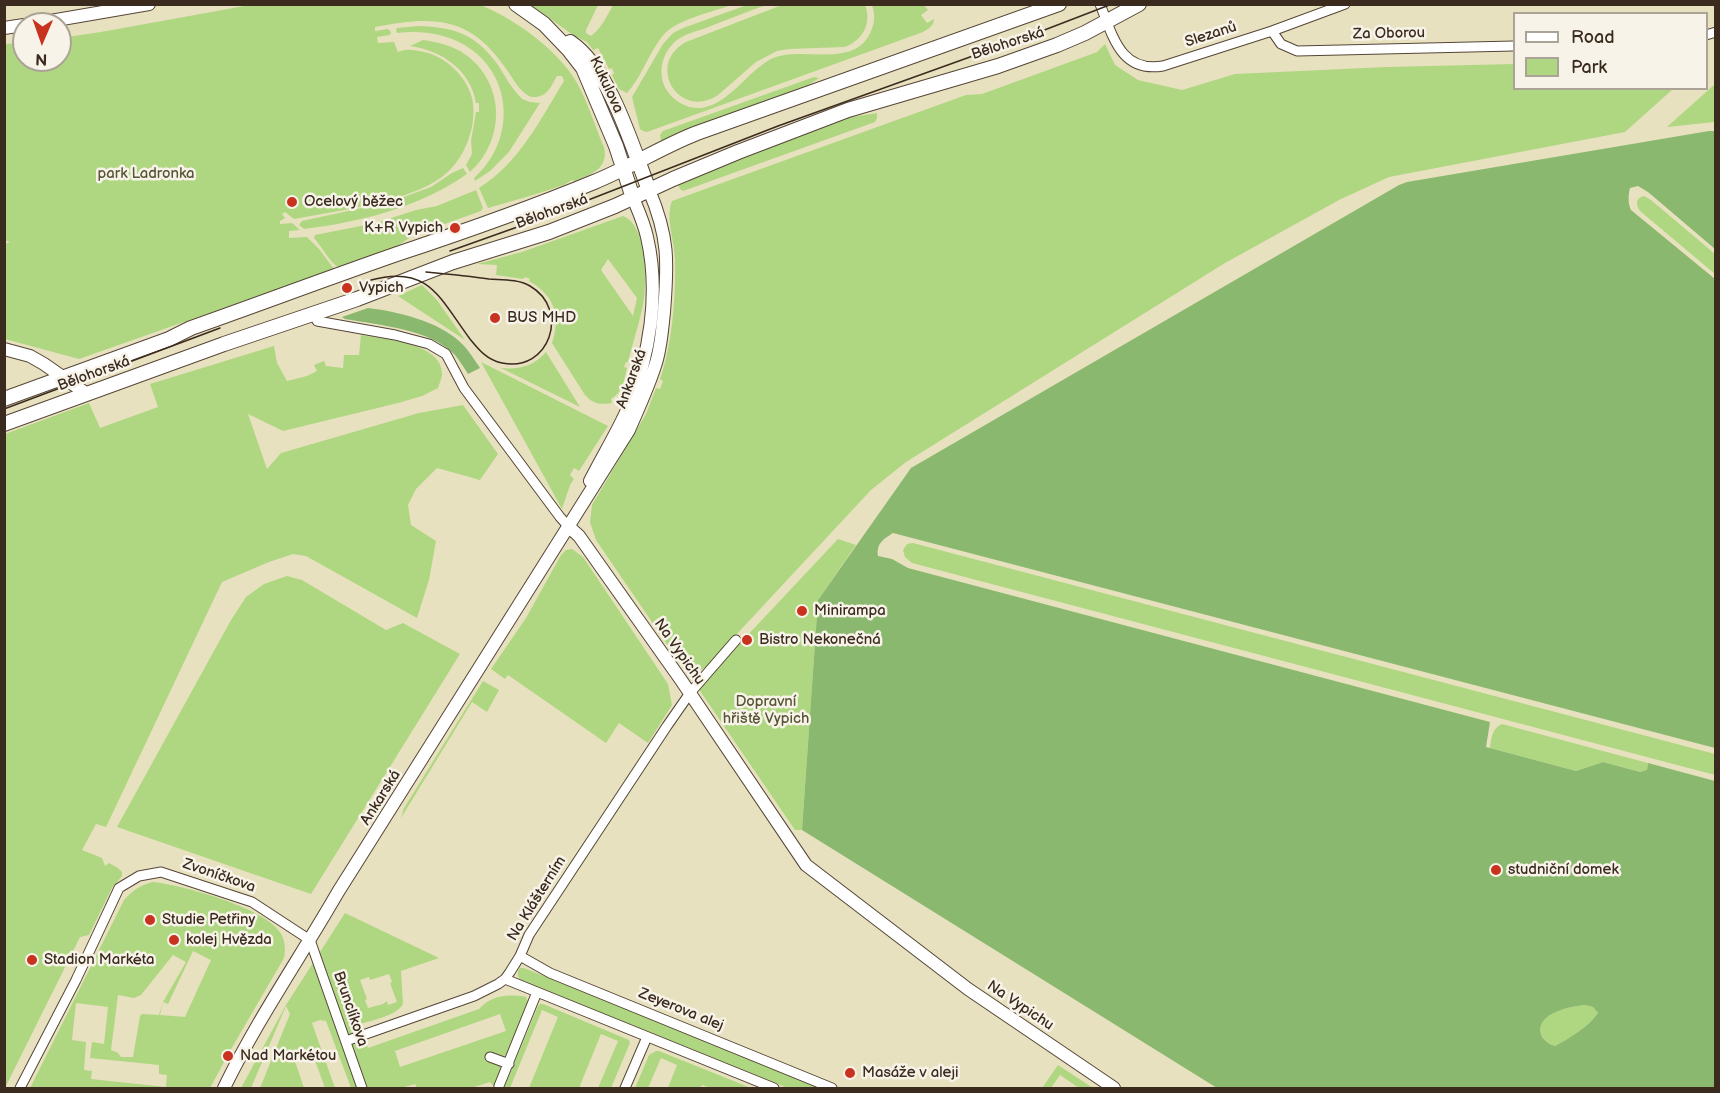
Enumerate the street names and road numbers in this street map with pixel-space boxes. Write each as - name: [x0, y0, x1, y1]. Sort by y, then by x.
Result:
- street label: Slezanů: [1183, 18, 1239, 52]
- street label: Bělohorská: [969, 24, 1047, 64]
- street label: Za Oborou: [1353, 24, 1425, 44]
- street label: Kukulova: [585, 54, 627, 116]
- street label: Bělohorská: [513, 191, 591, 233]
- street label: Ankarská: [613, 347, 651, 411]
- street label: Bělohorská: [55, 353, 133, 395]
- street label: Na Vypichu: [650, 615, 708, 689]
- street label: Ankarská: [357, 767, 405, 829]
- street label: Na Klášterním: [504, 853, 570, 945]
- street label: Zvoníčkova: [180, 855, 258, 897]
- street label: Brunclíkova: [329, 969, 371, 1049]
- street label: Na Vypichu: [983, 977, 1057, 1035]
- street label: Zeyerova alej: [636, 985, 726, 1035]

